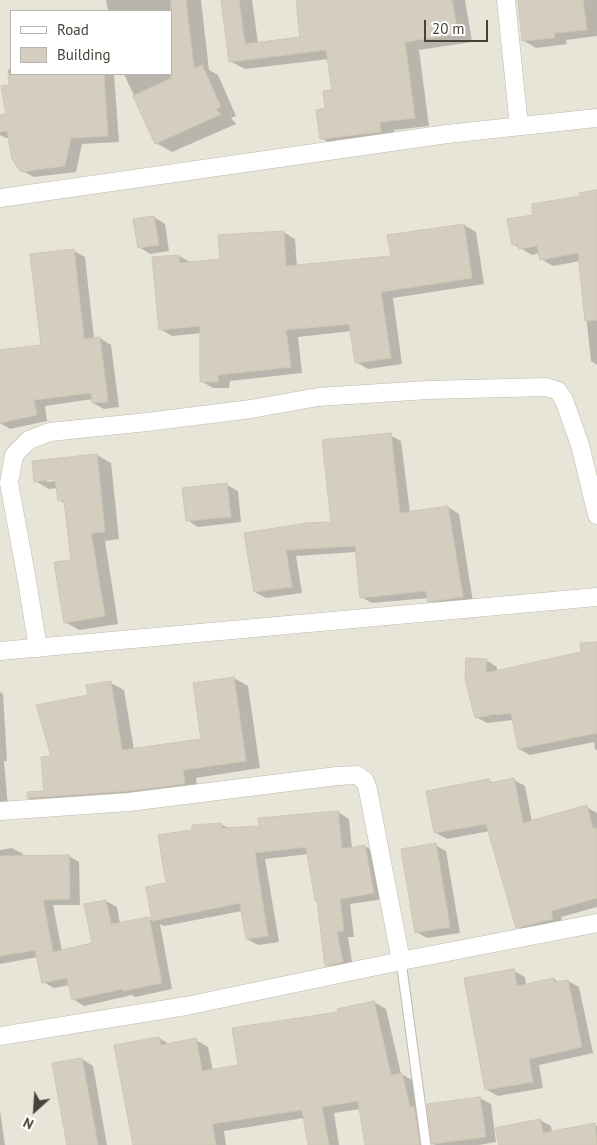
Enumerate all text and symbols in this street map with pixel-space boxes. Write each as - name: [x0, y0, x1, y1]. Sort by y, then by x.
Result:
- legend: [10, 10, 172, 75]
- scale bar: [427, 10, 491, 42]
- text: 20 m: [432, 19, 465, 38]
- text: Road: [57, 20, 89, 39]
- text: Building: [57, 45, 111, 64]
- north arrow: [10, 1085, 60, 1135]
- text: N: [20, 1113, 37, 1134]

